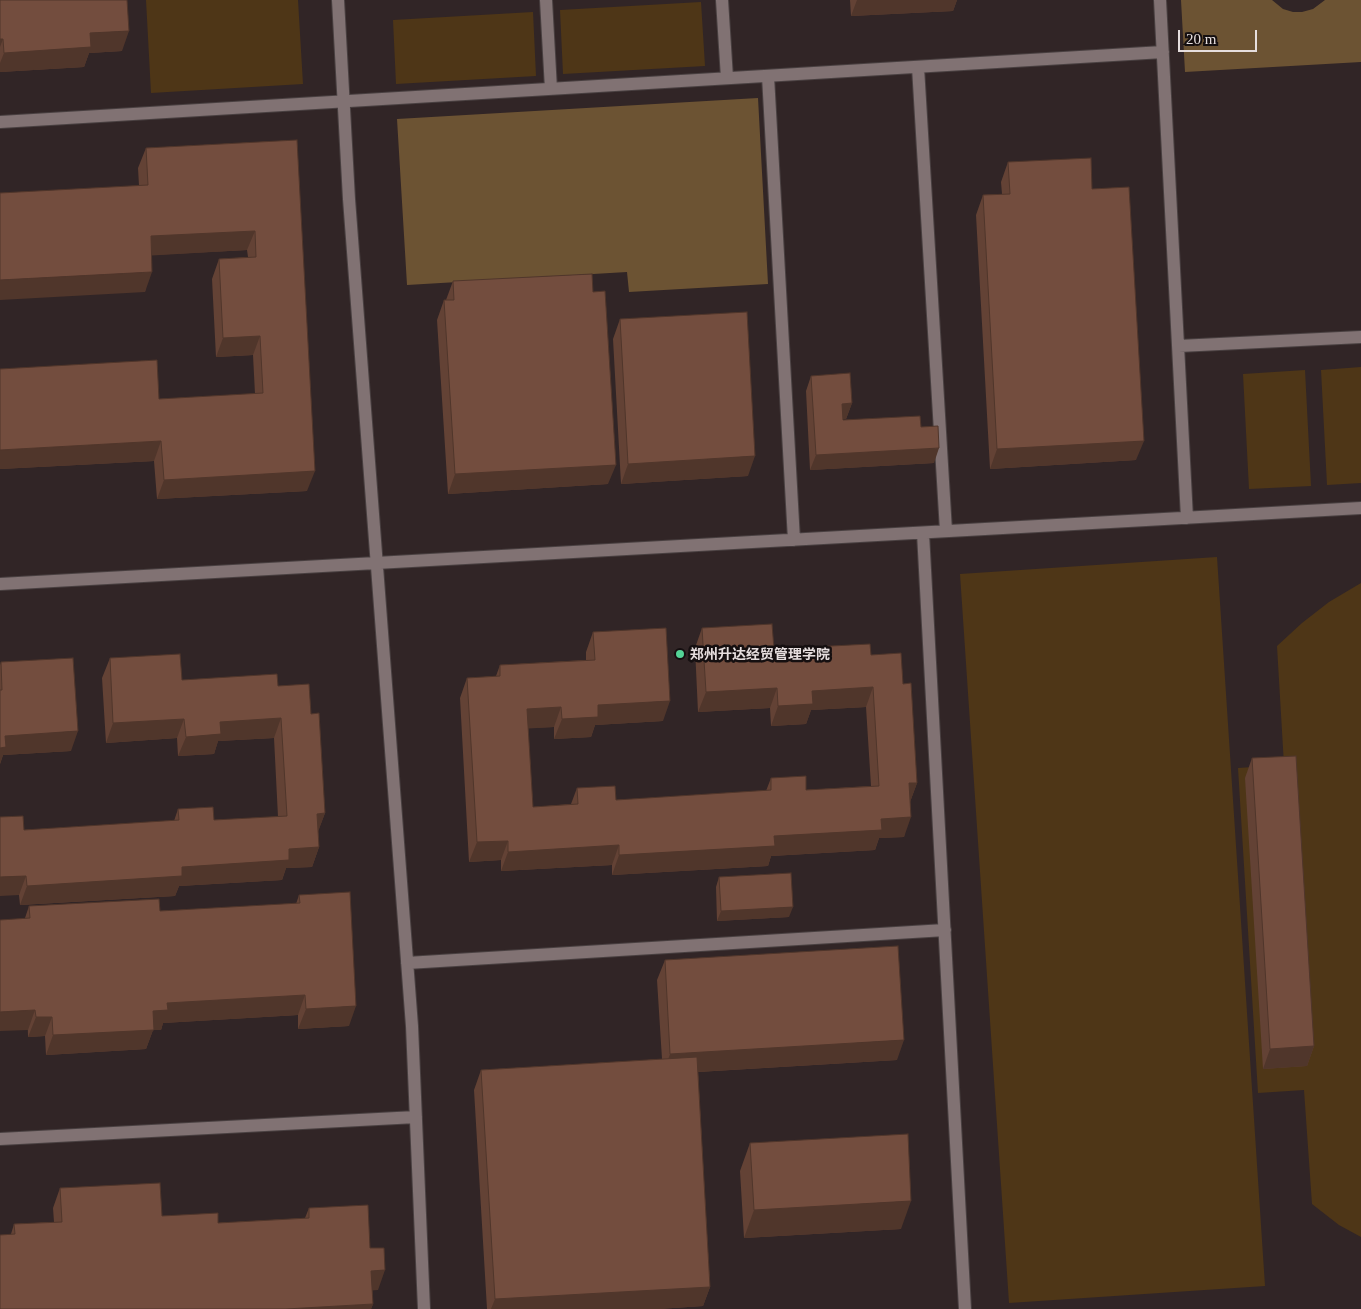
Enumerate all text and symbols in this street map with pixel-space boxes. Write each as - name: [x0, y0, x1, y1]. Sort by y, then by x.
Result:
- scale bar: [1181, 20, 1260, 52]
- text: 20 m: [1186, 31, 1216, 47]
- place label: 郑州升达经贸管理学院: [690, 646, 830, 662]
- marker: 郑州升达经贸管理学院: [674, 648, 686, 660]

